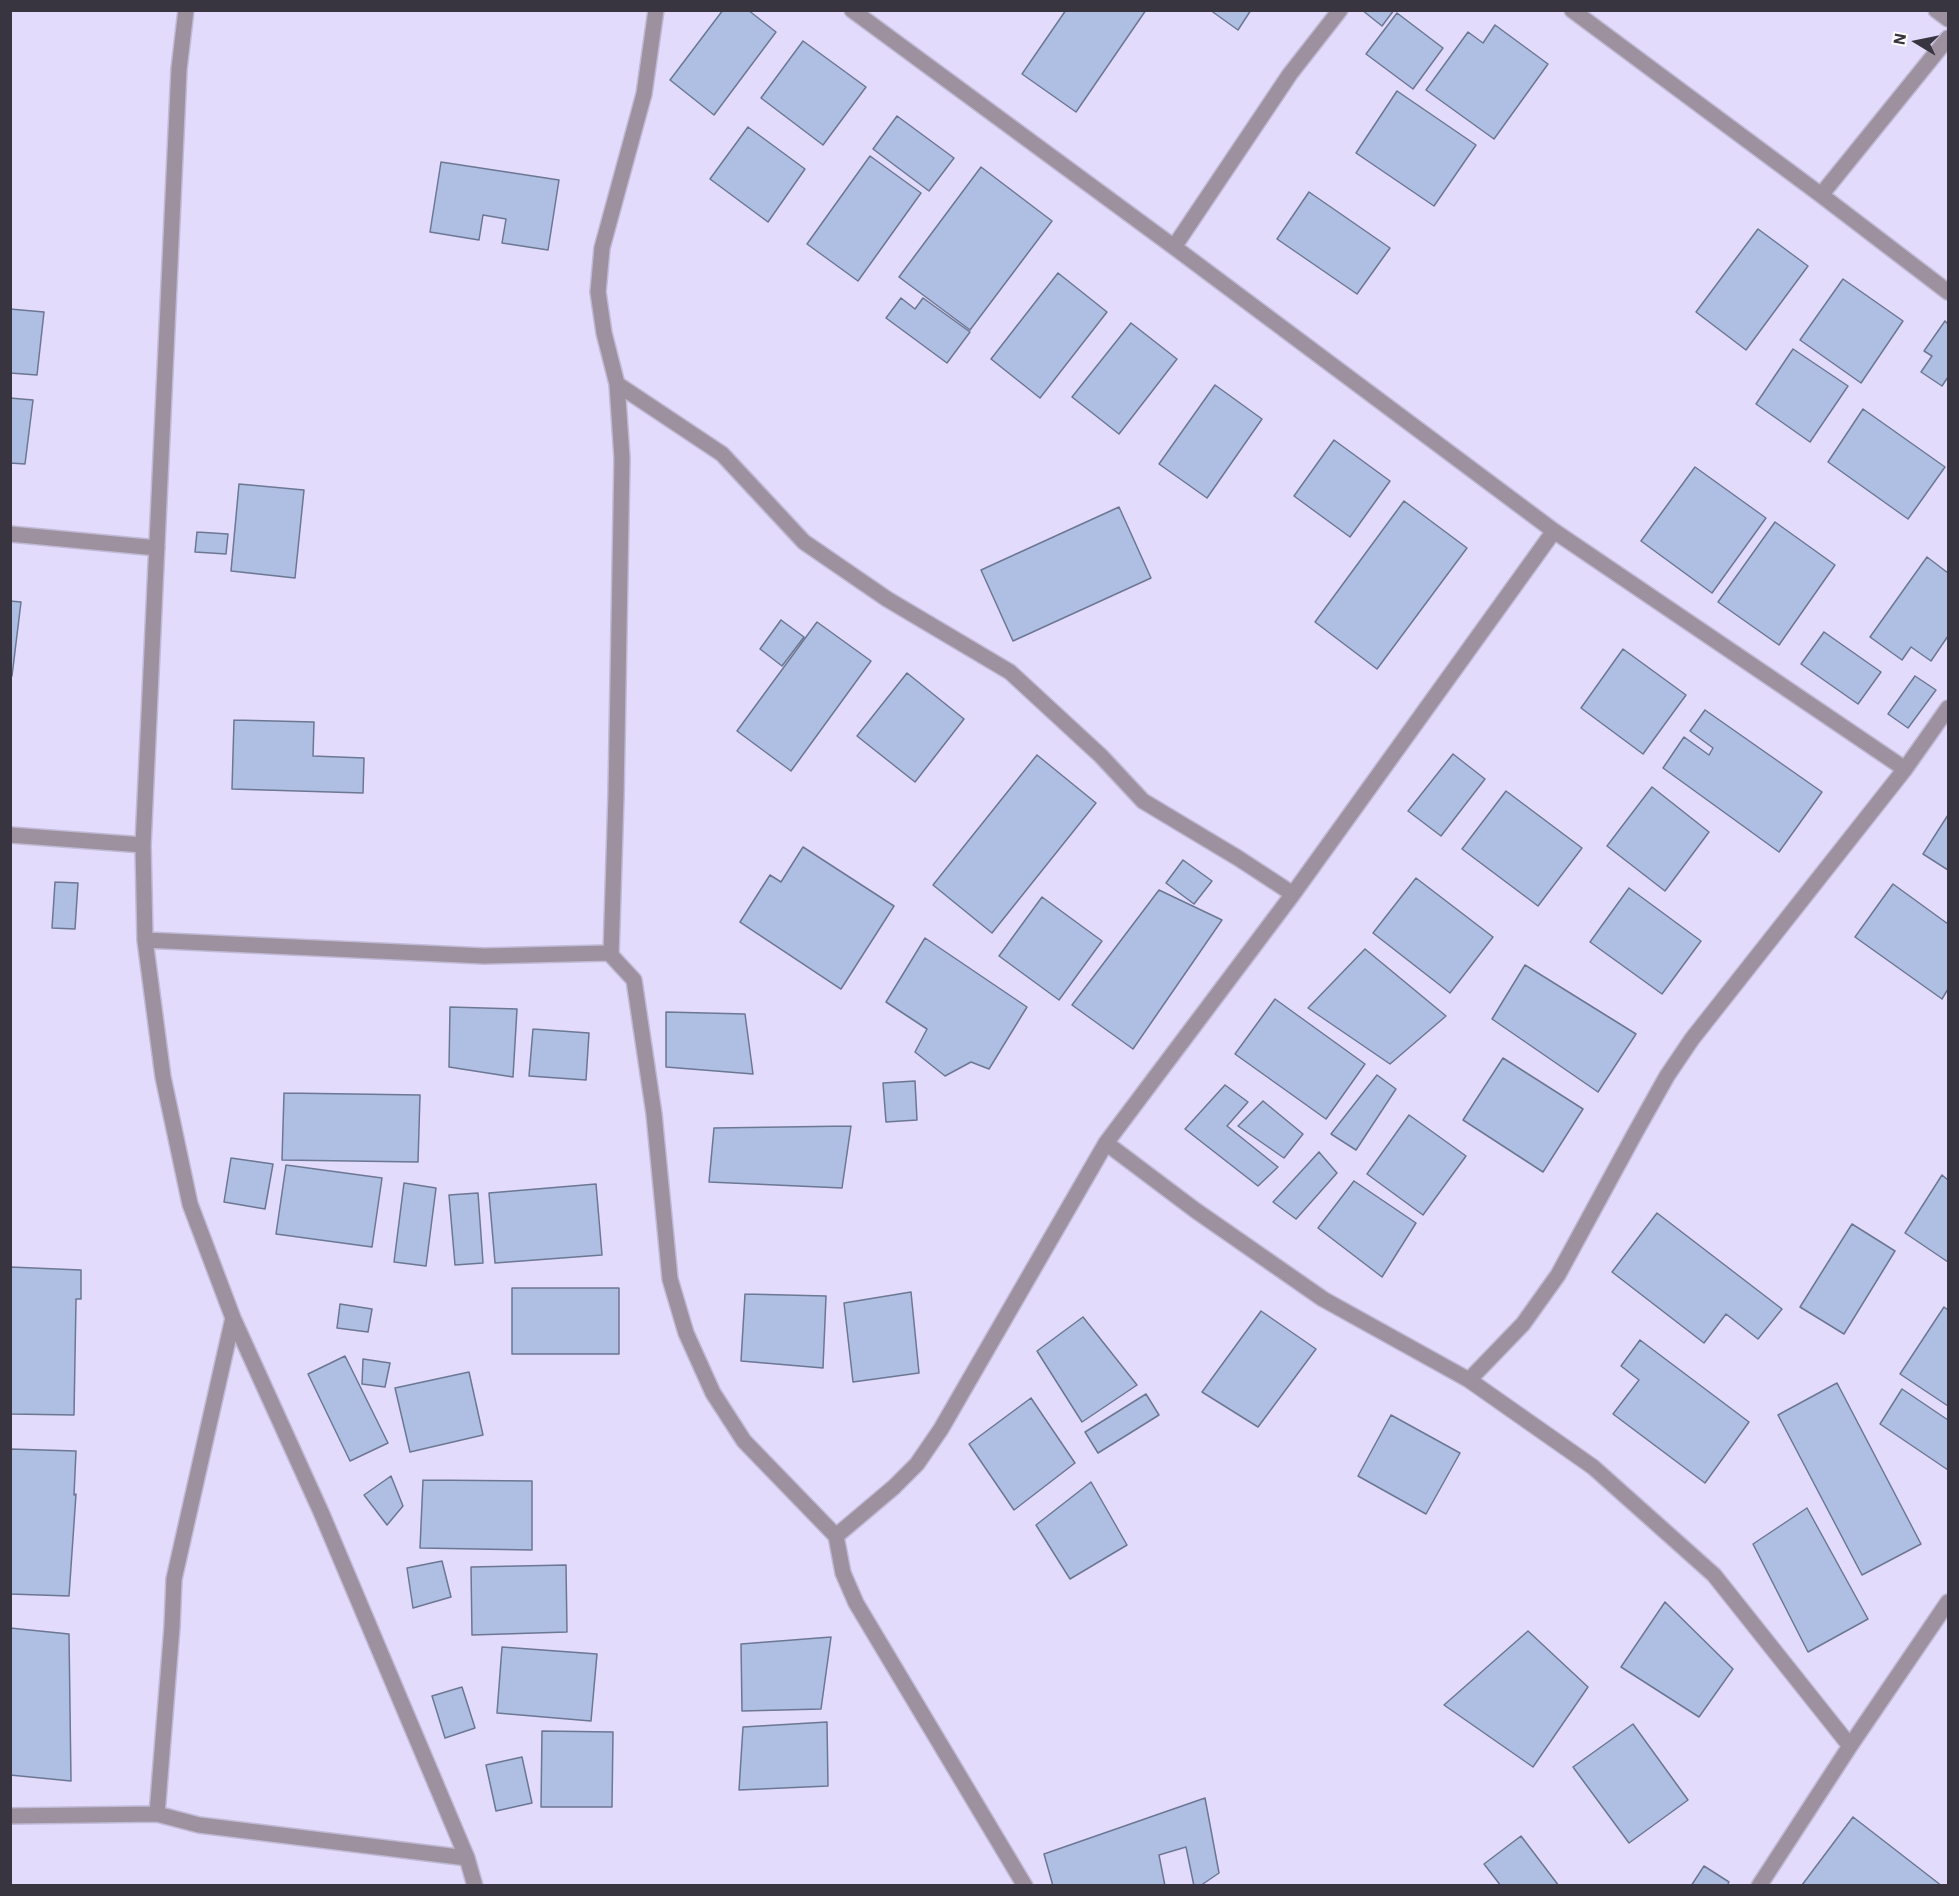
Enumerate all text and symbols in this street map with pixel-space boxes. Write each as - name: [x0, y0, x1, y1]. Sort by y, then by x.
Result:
- north arrow: [1887, 12, 1947, 72]
- text: N: [1888, 31, 1910, 46]

